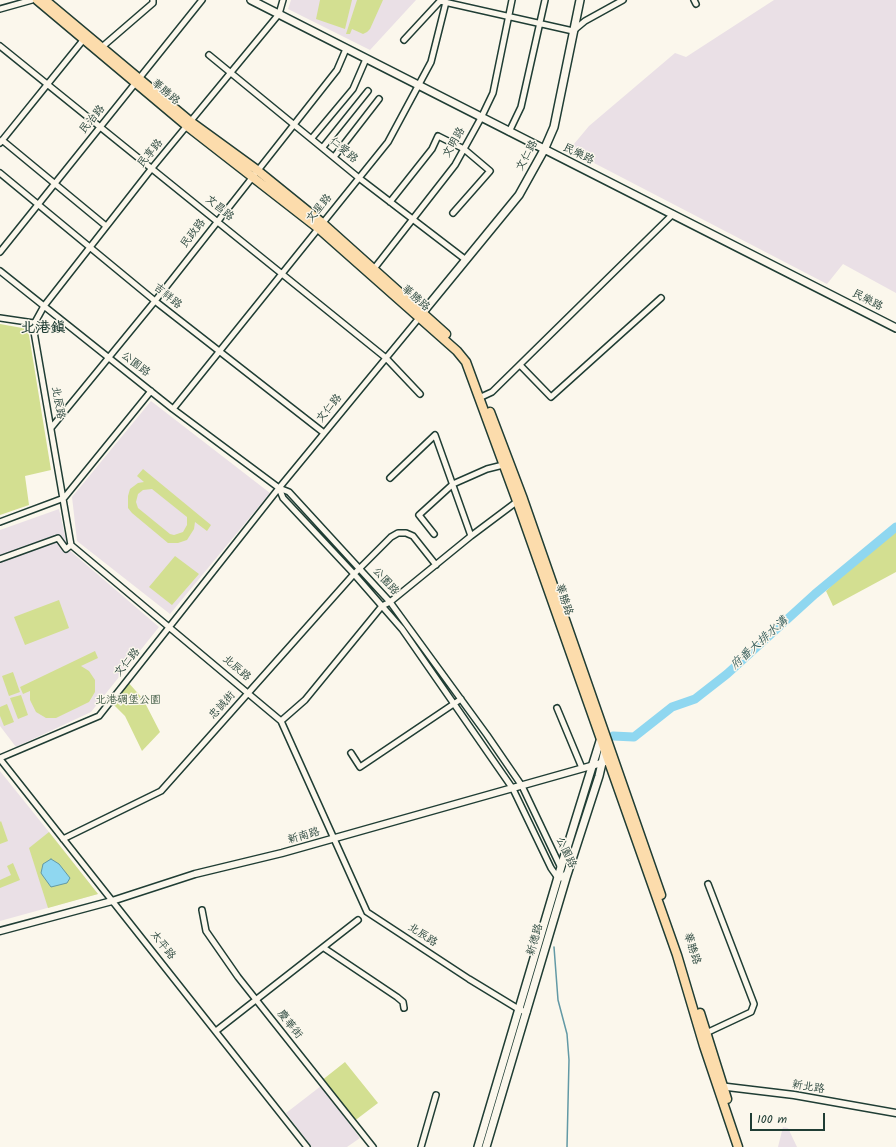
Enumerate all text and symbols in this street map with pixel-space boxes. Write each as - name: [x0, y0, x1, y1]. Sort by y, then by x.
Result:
- street label: 華勝路: [148, 77, 182, 109]
- street label: 民治路: [77, 103, 109, 137]
- street label: 文明路: [441, 125, 469, 161]
- street label: 仁愛路: [326, 135, 360, 167]
- street label: 民享路: [135, 137, 167, 171]
- street label: 文仁路: [514, 138, 542, 174]
- street label: 民樂路: [560, 142, 596, 168]
- street label: 文星路: [304, 192, 336, 226]
- street label: 文昌路: [202, 193, 236, 225]
- street label: 民政路: [179, 217, 209, 251]
- street label: 吉祥路: [150, 281, 184, 313]
- street label: 華勝路: [398, 283, 432, 315]
- street label: 民樂路: [849, 288, 885, 314]
- district label: 北港鎮: [21, 320, 65, 338]
- street label: 公園路: [118, 350, 152, 380]
- street label: 北辰路: [48, 386, 66, 420]
- street label: 文仁路: [314, 392, 346, 426]
- street label: 公園路: [369, 565, 401, 599]
- street label: 華勝路: [551, 582, 575, 618]
- water label: 府番大排水溝: [728, 615, 792, 673]
- street label: 文仁路: [112, 646, 144, 680]
- street label: 北辰路: [219, 653, 253, 685]
- street label: 忠誠街: [207, 689, 239, 723]
- park label: 北港碉堡公園: [95, 694, 161, 708]
- street label: 新南路: [286, 826, 322, 848]
- street label: 公園路: [552, 835, 578, 871]
- street label: 北辰路: [405, 921, 439, 951]
- street label: 新德路: [525, 922, 547, 958]
- street label: 太平路: [146, 929, 178, 963]
- street label: 華勝路: [680, 931, 702, 967]
- street label: 慶華街: [273, 1008, 305, 1042]
- street label: 新北路: [791, 1079, 825, 1097]
- scale bar: [752, 1105, 827, 1131]
- text: 100 m: [757, 1110, 787, 1129]

